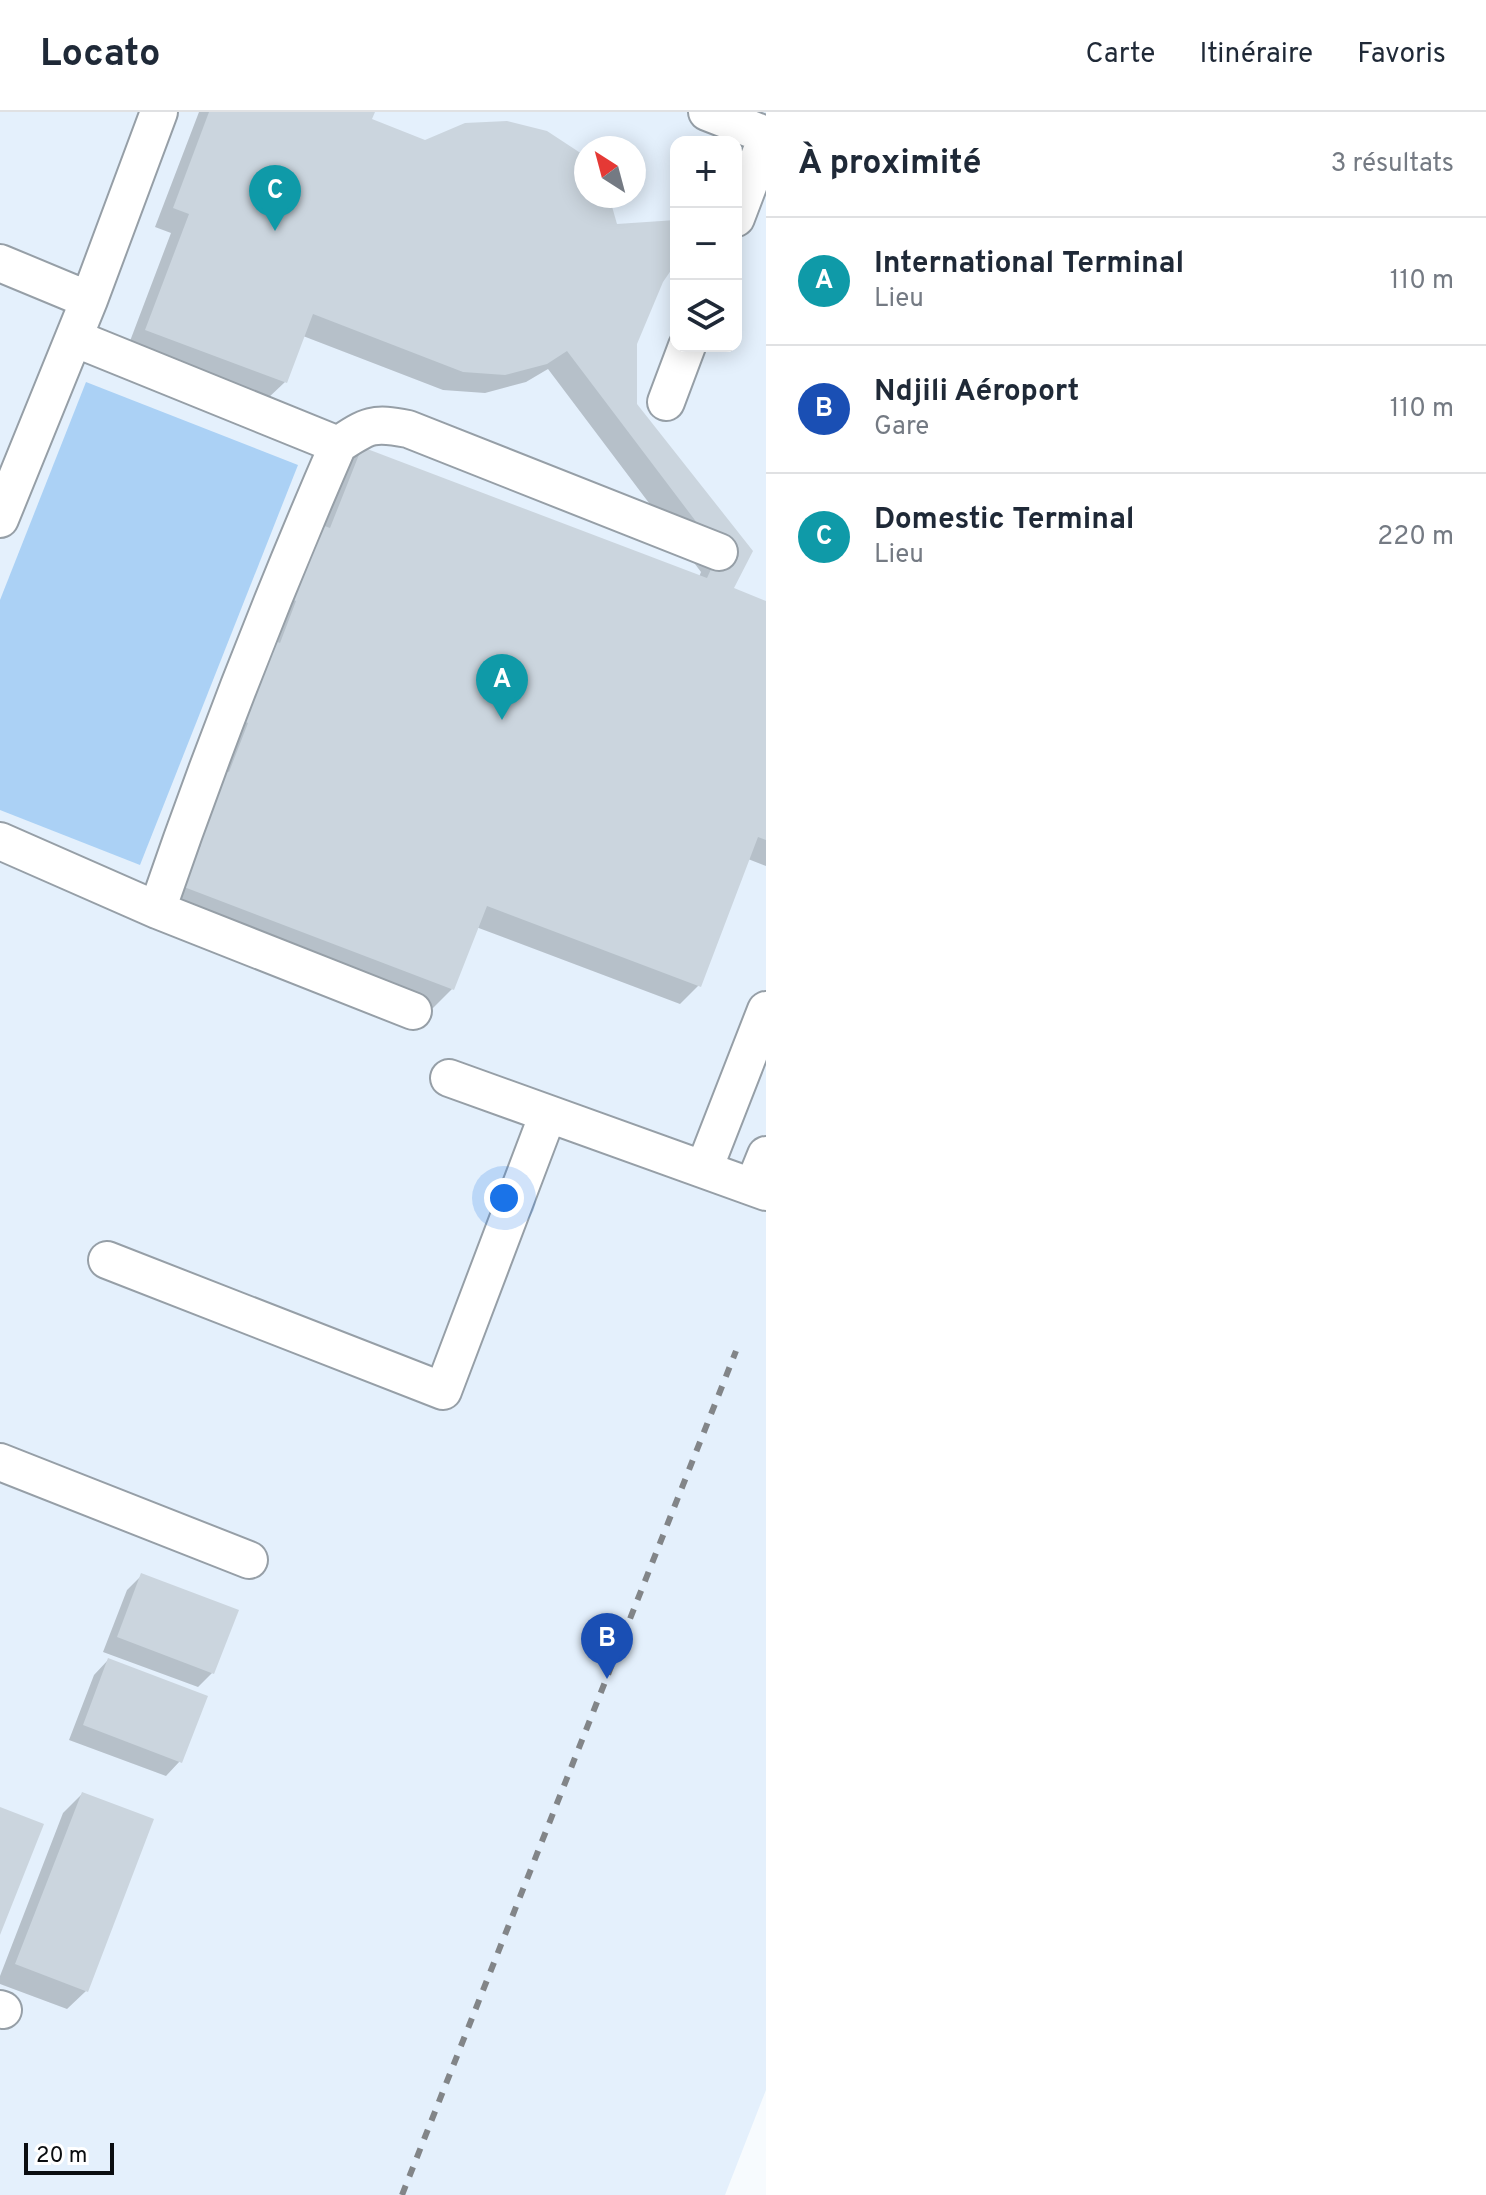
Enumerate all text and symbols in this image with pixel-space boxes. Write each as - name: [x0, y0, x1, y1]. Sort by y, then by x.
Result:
- text: Locato: [40, 31, 160, 80]
- text: Carte: [1086, 37, 1155, 73]
- text: Itinéraire: [1199, 37, 1313, 73]
- text: Favoris: [1357, 37, 1446, 73]
- north arrow: [574, 136, 646, 208]
- map controls: [670, 136, 742, 352]
- button: +: [670, 136, 742, 208]
- text: À proximité: [798, 143, 981, 186]
- text: 3 résultats: [1331, 148, 1454, 181]
- pin: C: [249, 165, 301, 231]
- button: −: [670, 208, 742, 280]
- text: International Terminal: [874, 246, 1184, 283]
- text: A: [815, 265, 833, 298]
- text: 110 m: [1390, 265, 1454, 298]
- button: layers: [670, 280, 742, 352]
- text: Lieu: [874, 283, 924, 316]
- text: Ndjili Aéroport: [874, 374, 1079, 411]
- text: B: [815, 393, 833, 426]
- text: 110 m: [1390, 393, 1454, 426]
- text: Gare: [874, 411, 929, 444]
- text: Domestic Terminal: [874, 502, 1135, 539]
- text: C: [816, 521, 832, 554]
- text: 220 m: [1377, 521, 1454, 554]
- text: Lieu: [874, 539, 924, 572]
- pin: A: [476, 654, 528, 720]
- your location: [484, 1178, 524, 1218]
- pin: B: [581, 1613, 633, 1679]
- scale bar: [24, 2139, 114, 2175]
- text: 20 m: [36, 2143, 87, 2170]

